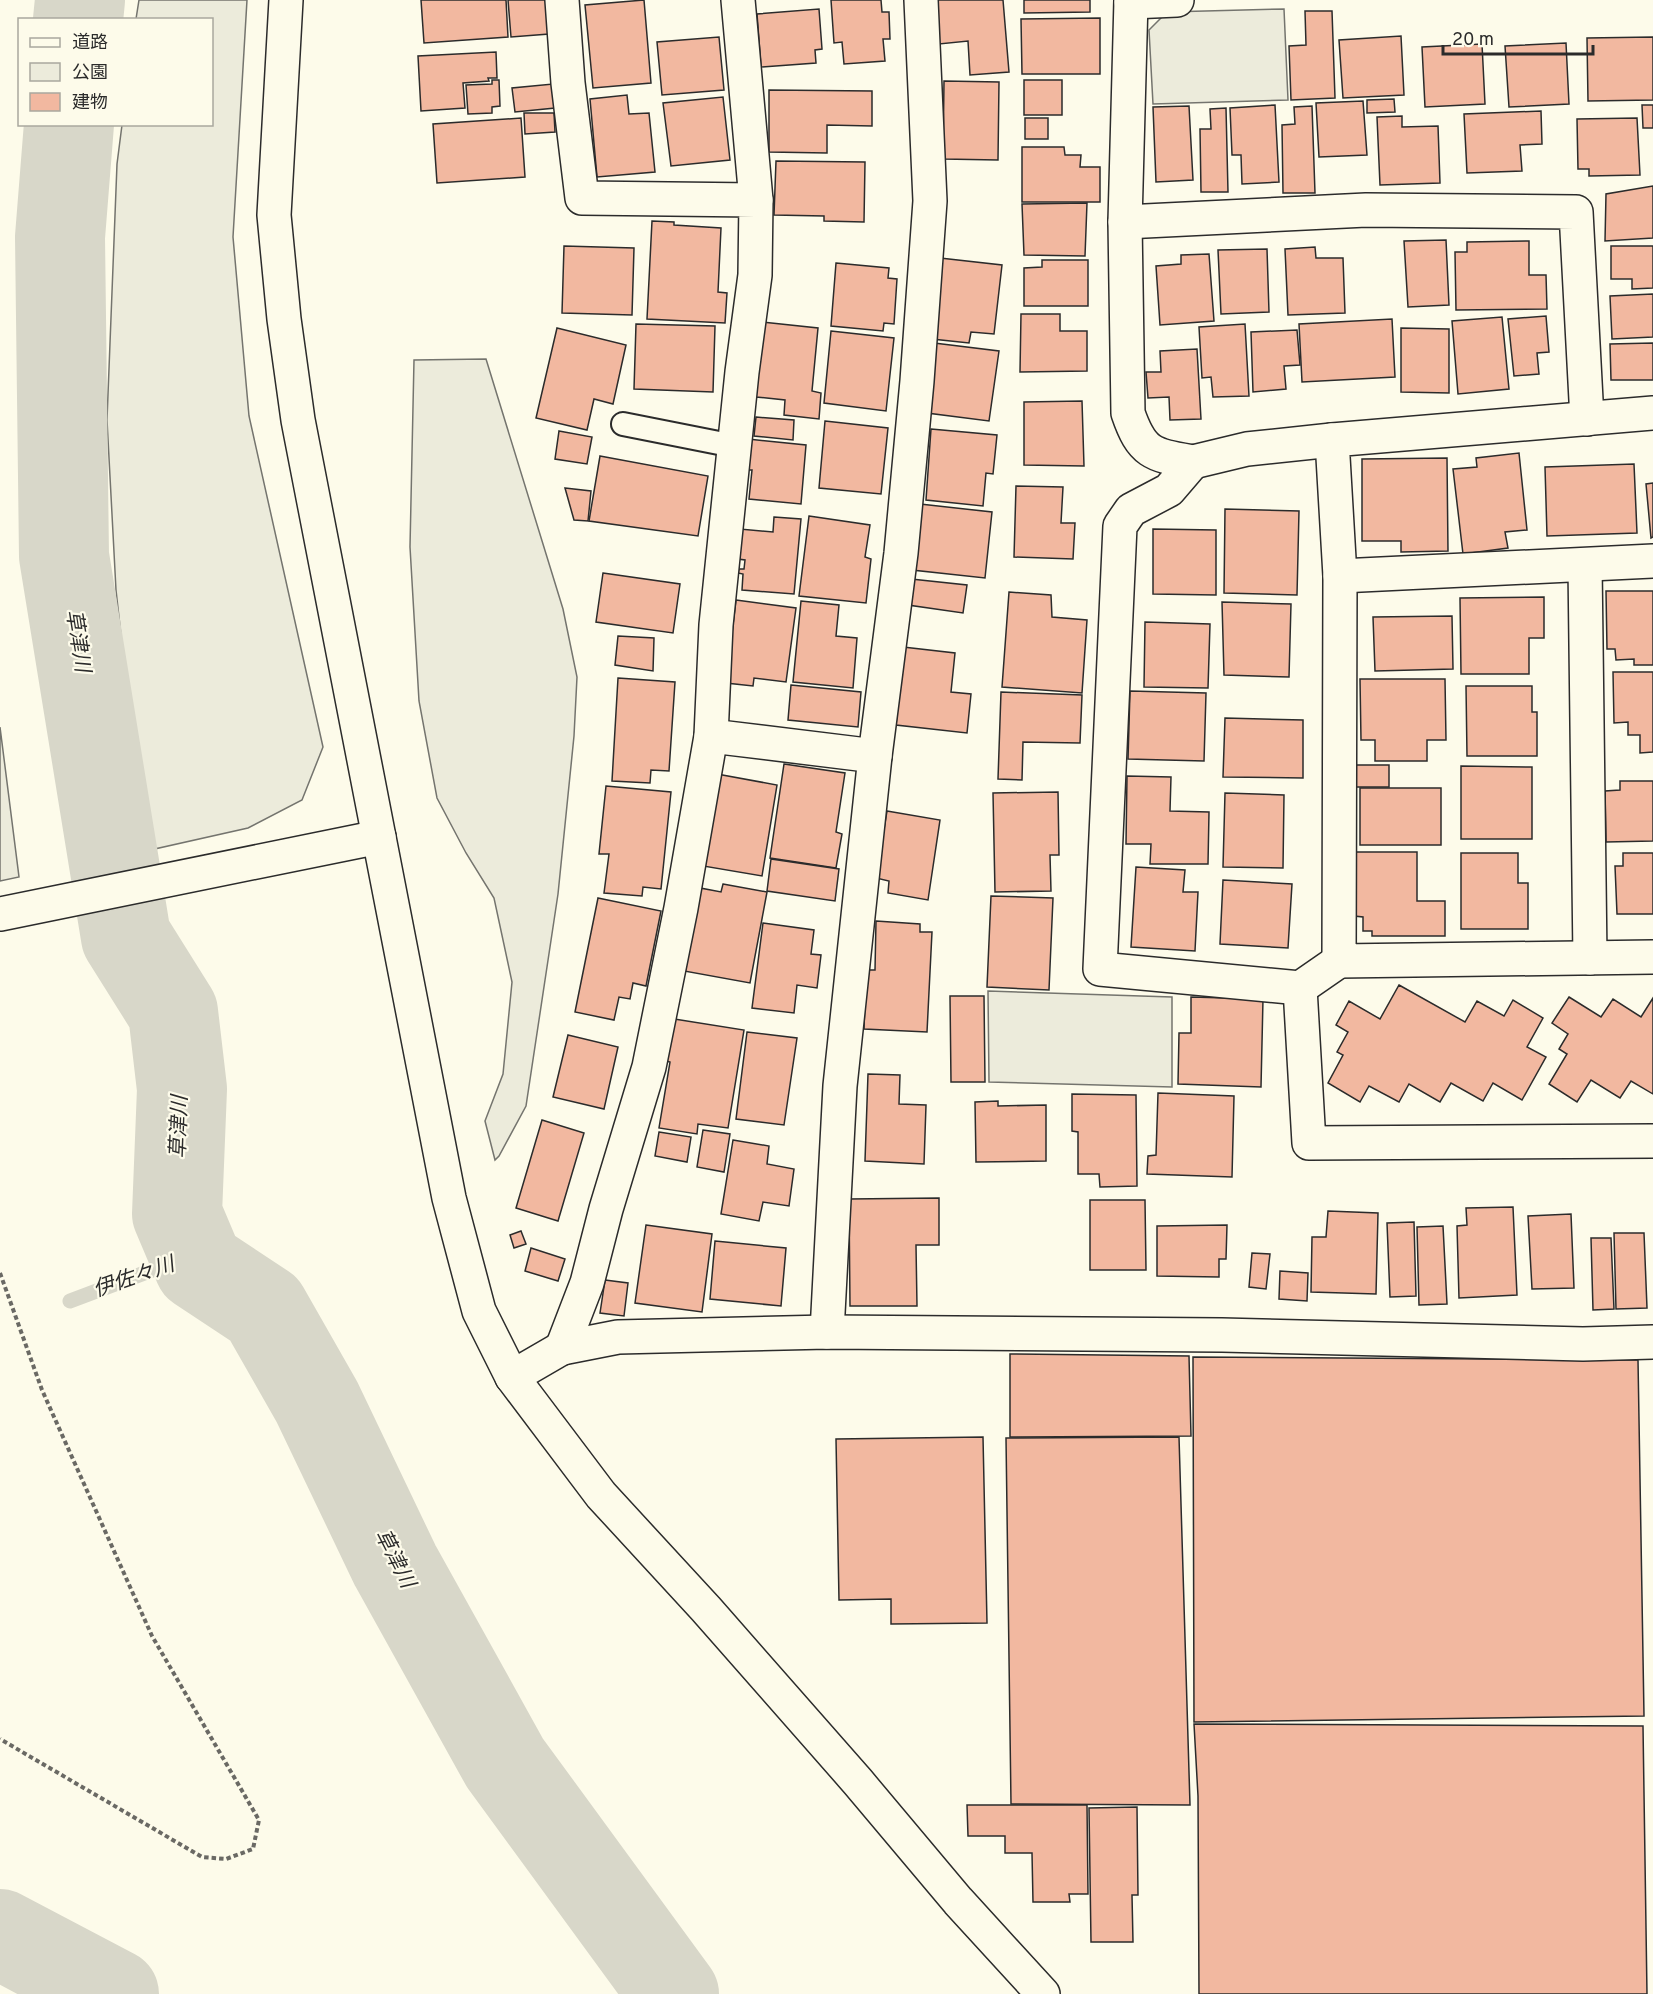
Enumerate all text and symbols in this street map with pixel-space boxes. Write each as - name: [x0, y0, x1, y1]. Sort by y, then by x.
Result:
- legend: [18, 18, 213, 126]
- scale bar: [1443, 18, 1593, 56]
- text: 20 m: [1452, 29, 1494, 52]
- text: 道路: [72, 32, 108, 55]
- text: 公園: [72, 62, 108, 85]
- text: 建物: [72, 92, 108, 115]
- water label: 草津川: [59, 608, 96, 676]
- water label: 草津川: [165, 1093, 195, 1159]
- water label: 伊佐々川: [90, 1251, 180, 1304]
- water label: 草津川: [368, 1525, 421, 1595]

